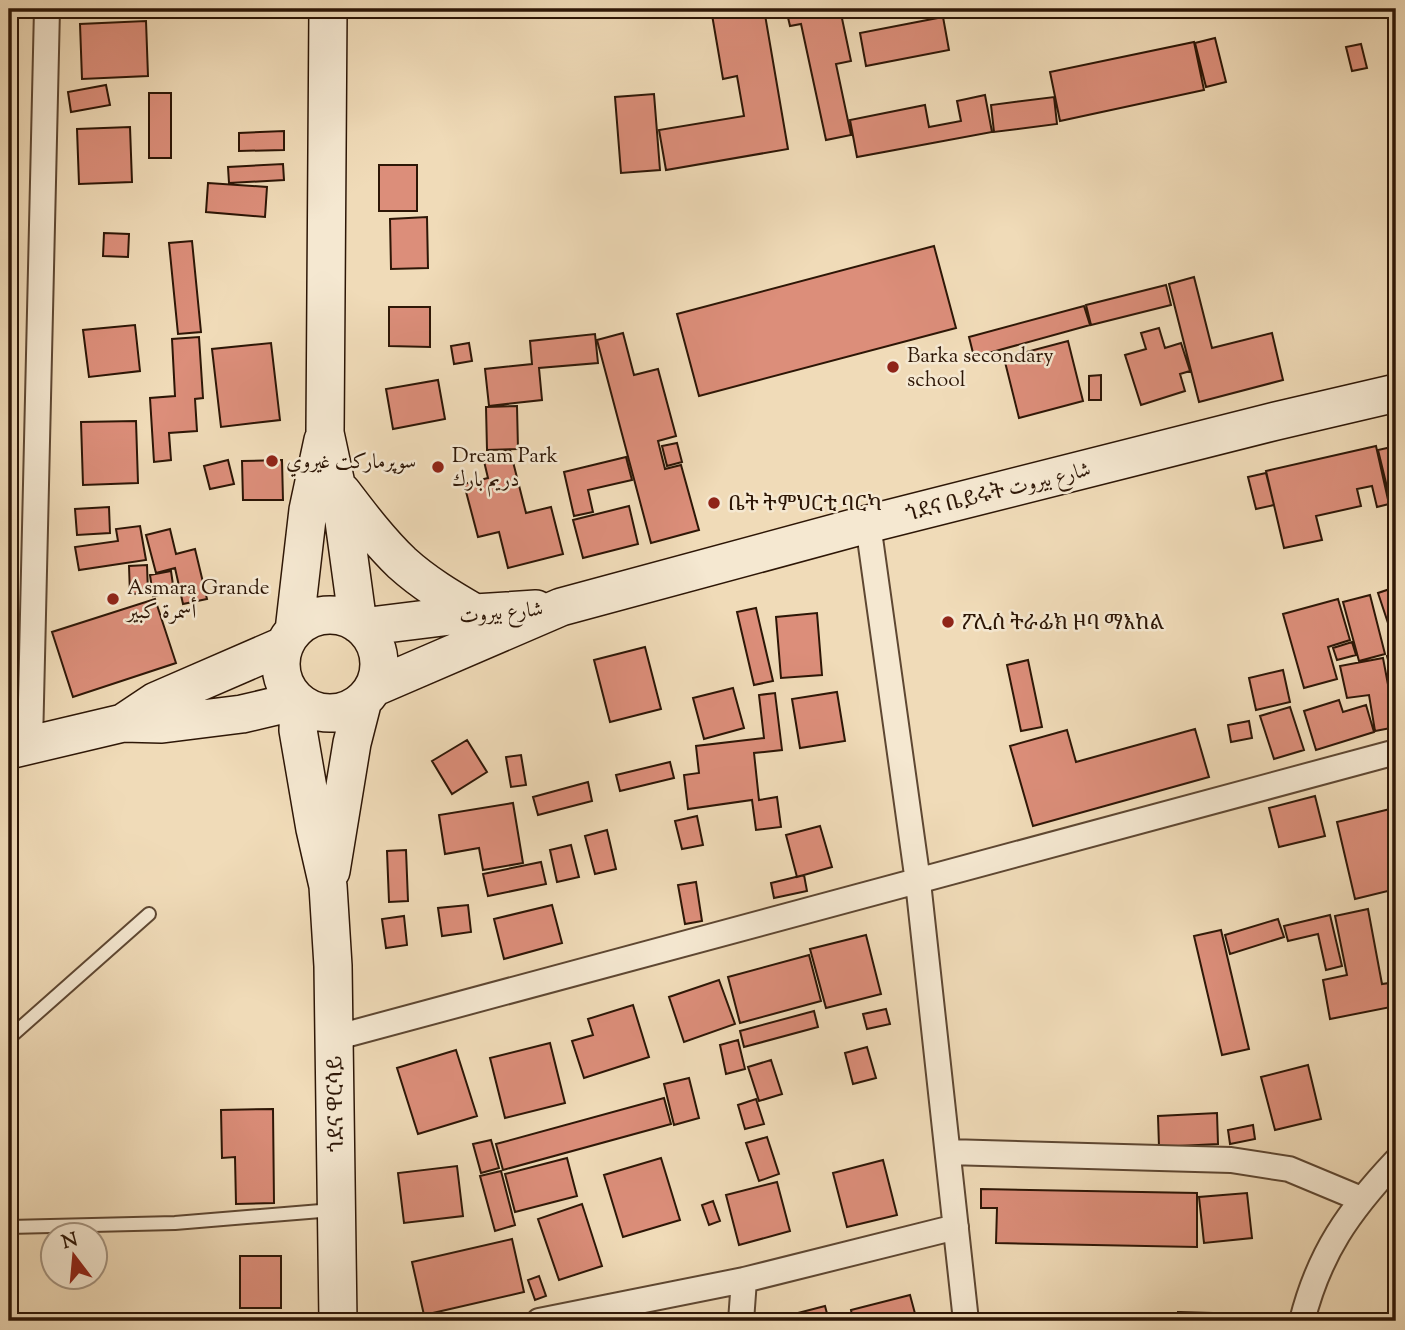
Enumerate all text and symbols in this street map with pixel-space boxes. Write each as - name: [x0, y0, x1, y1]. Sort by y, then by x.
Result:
- place label: Barka secondary school: [907, 342, 1054, 396]
- marker: Barka secondary school: [885, 359, 901, 375]
- place label: Dream Park دريم بارك: [452, 442, 559, 497]
- place label: سوپرمارکت غيروي: [286, 448, 416, 478]
- marker: سوپرمارکت غيروي: [264, 453, 280, 469]
- street label: ጎደና ቤይሩት شارع بيروت: [903, 455, 1095, 531]
- marker: Dream Park دريم بارك: [430, 459, 446, 475]
- place label: ቤት ትምህርቲ ባርካ: [728, 490, 882, 520]
- marker: ቤት ትምህርቲ ባርካ: [706, 495, 722, 511]
- place label: Asmara Grande أسمرة كبير: [125, 574, 269, 628]
- marker: Asmara Grande أسمرة كبير: [105, 591, 121, 607]
- street label: شارع بيروت: [458, 595, 545, 634]
- place label: ፖሊስ ትራፊክ ዞባ ማእከል: [962, 609, 1165, 639]
- marker: ፖሊስ ትራፊክ ዞባ ማእከል: [940, 614, 956, 630]
- street label: ጎደና ዋርሳይ: [321, 1056, 353, 1152]
- north arrow: [38, 1222, 108, 1292]
- text: N: [59, 1227, 81, 1257]

